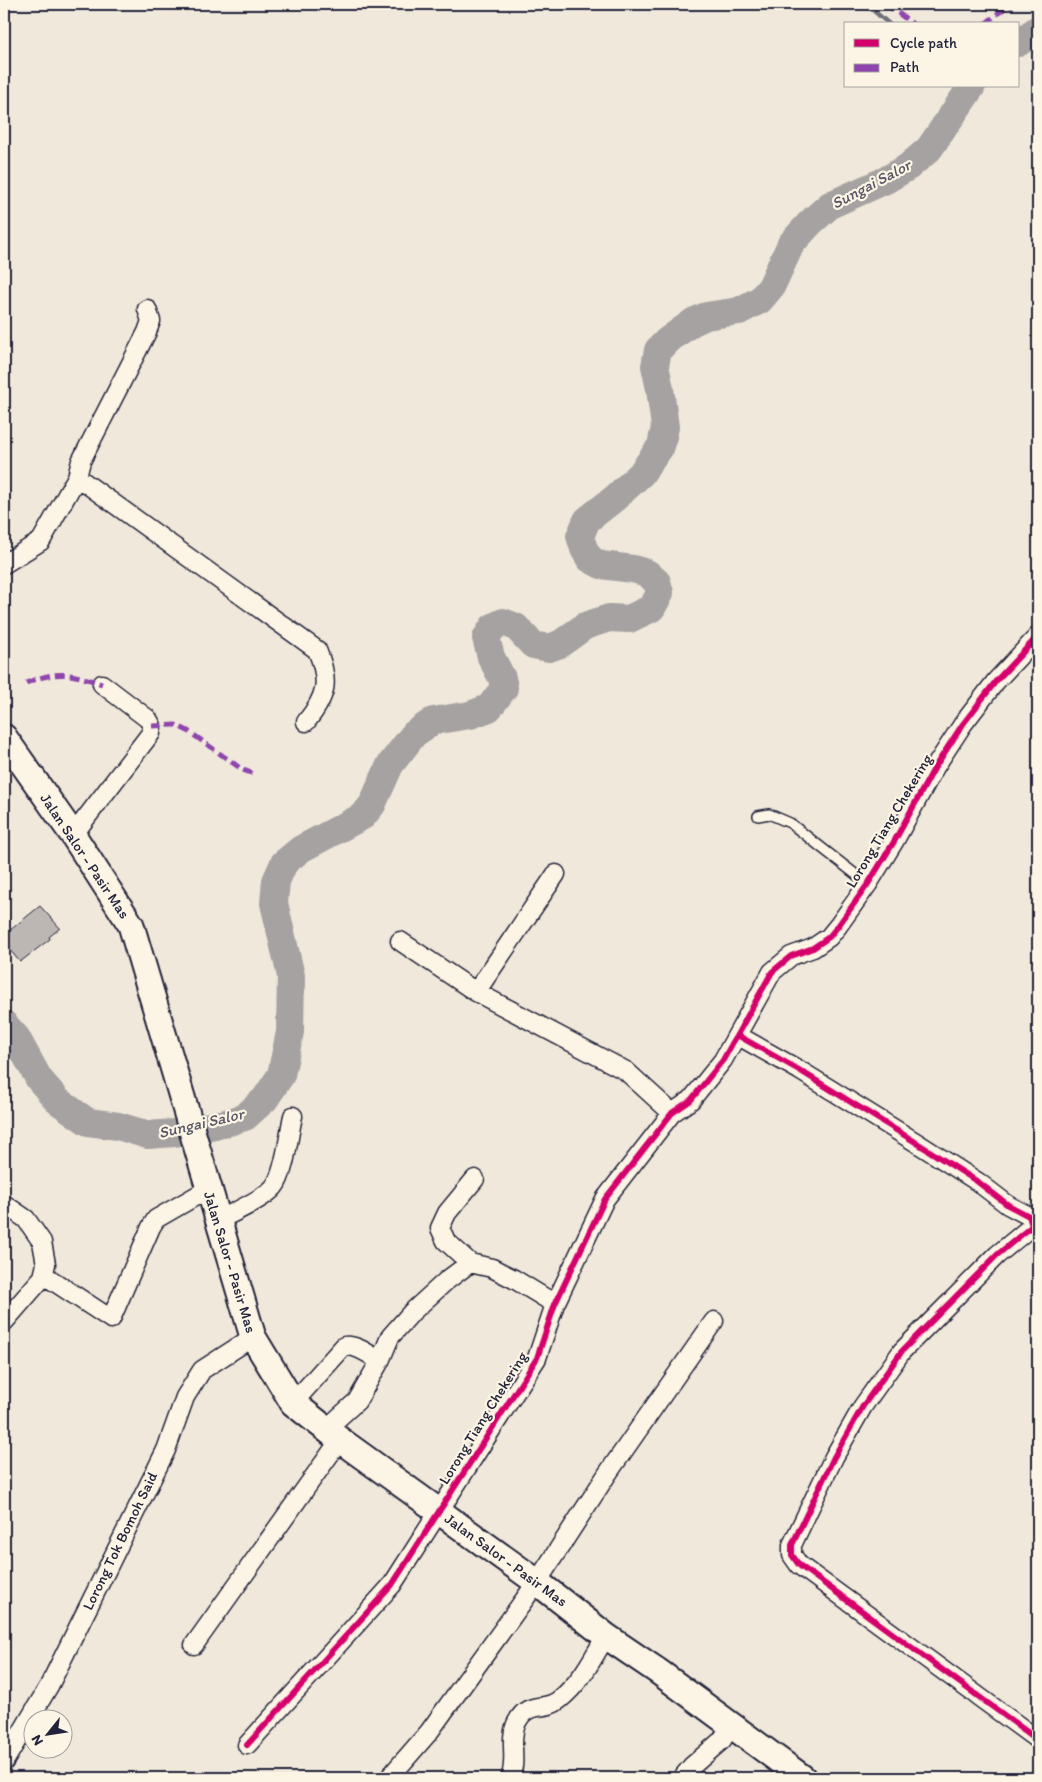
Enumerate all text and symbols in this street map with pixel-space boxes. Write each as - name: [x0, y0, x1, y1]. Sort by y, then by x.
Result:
- legend: [844, 22, 1020, 88]
- text: Cycle path: [890, 34, 957, 52]
- text: Path: [890, 58, 919, 76]
- water label: Sungai Salor: [828, 154, 915, 213]
- street label: Lorong Tiang Chekering: [842, 751, 936, 891]
- street label: Jalan Salor - Pasir Mas: [36, 790, 134, 922]
- water label: Sungai Salor: [157, 1104, 247, 1142]
- street label: Jalan Salor - Pasir Mas: [200, 1189, 260, 1335]
- street label: Lorong Tiang Chekering: [435, 1348, 531, 1488]
- street label: Lorong Tok Bomoh Said: [79, 1468, 162, 1613]
- street label: Jalan Salor - Pasir Mas: [441, 1510, 571, 1611]
- north arrow: [22, 1710, 72, 1760]
- text: N: [27, 1732, 47, 1749]

